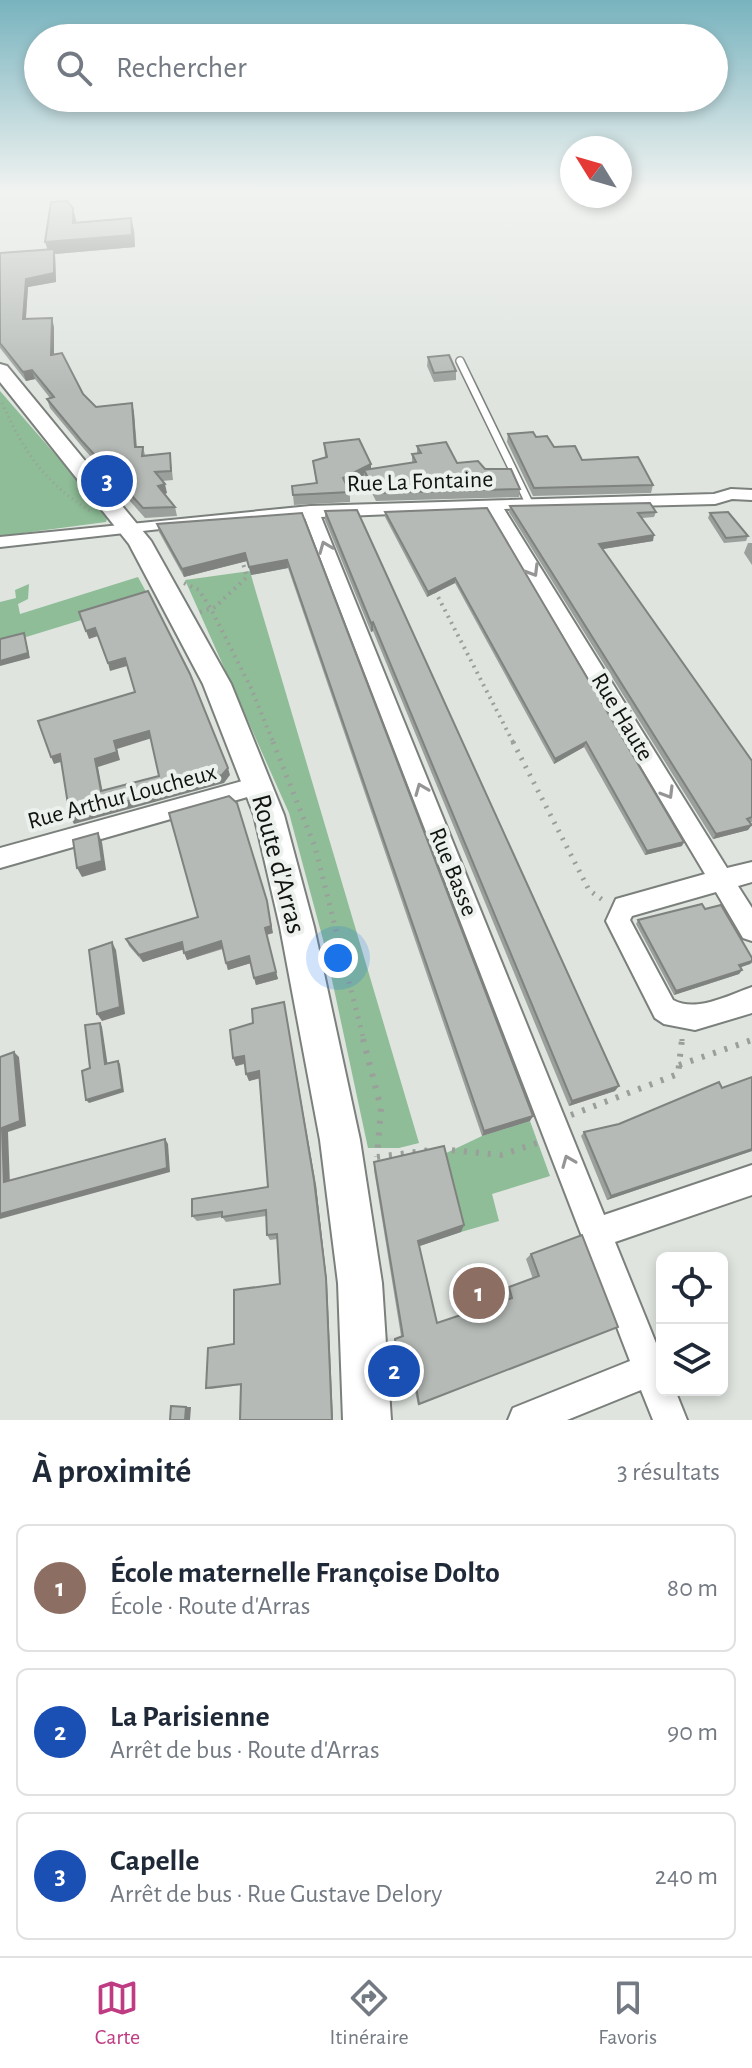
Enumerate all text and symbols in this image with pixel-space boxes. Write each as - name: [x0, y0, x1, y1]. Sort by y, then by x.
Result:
- search box: [24, 24, 728, 112]
- icon: search: [52, 46, 96, 90]
- text: Rechercher: [116, 53, 247, 83]
- north arrow: [560, 136, 632, 208]
- pin: 3: [81, 451, 133, 511]
- street label: Rue La Fontaine: [346, 467, 494, 497]
- one-way arrow: [318, 541, 334, 555]
- one-way arrow: [523, 562, 539, 577]
- street label: Rue Haute: [587, 669, 657, 765]
- street label: Rue Arthur Loucheux: [25, 760, 220, 834]
- one-way arrow: [414, 783, 430, 797]
- one-way arrow: [658, 784, 674, 799]
- street label: Route d'Arras: [246, 791, 310, 937]
- street label: Rue Basse: [424, 824, 482, 920]
- your location: [318, 938, 358, 978]
- one-way arrow: [562, 1155, 578, 1169]
- map controls: [656, 1252, 728, 1396]
- button: locate: [656, 1252, 728, 1324]
- pin: 1: [453, 1263, 505, 1323]
- button: layers: [656, 1324, 728, 1396]
- pin: 2: [368, 1341, 420, 1401]
- text: À proximité: [32, 1455, 191, 1489]
- text: 3 résultats: [617, 1459, 720, 1485]
- text: École maternelle Françoise Dolto: [110, 1558, 500, 1588]
- text: 1: [55, 1575, 65, 1601]
- text: 80 m: [667, 1575, 718, 1601]
- text: École · Route d'Arras: [110, 1593, 310, 1619]
- text: La Parisienne: [110, 1702, 270, 1732]
- text: 2: [54, 1719, 66, 1745]
- text: 90 m: [667, 1719, 718, 1745]
- text: Arrêt de bus · Route d'Arras: [110, 1737, 380, 1763]
- text: Capelle: [110, 1846, 199, 1876]
- text: 3: [54, 1863, 66, 1889]
- text: 240 m: [655, 1863, 718, 1889]
- text: Arrêt de bus · Rue Gustave Delory: [110, 1881, 442, 1907]
- tab: Carte: [95, 1976, 140, 2050]
- tab: Itinéraire: [330, 1976, 409, 2050]
- tab: Favoris: [598, 1976, 657, 2050]

